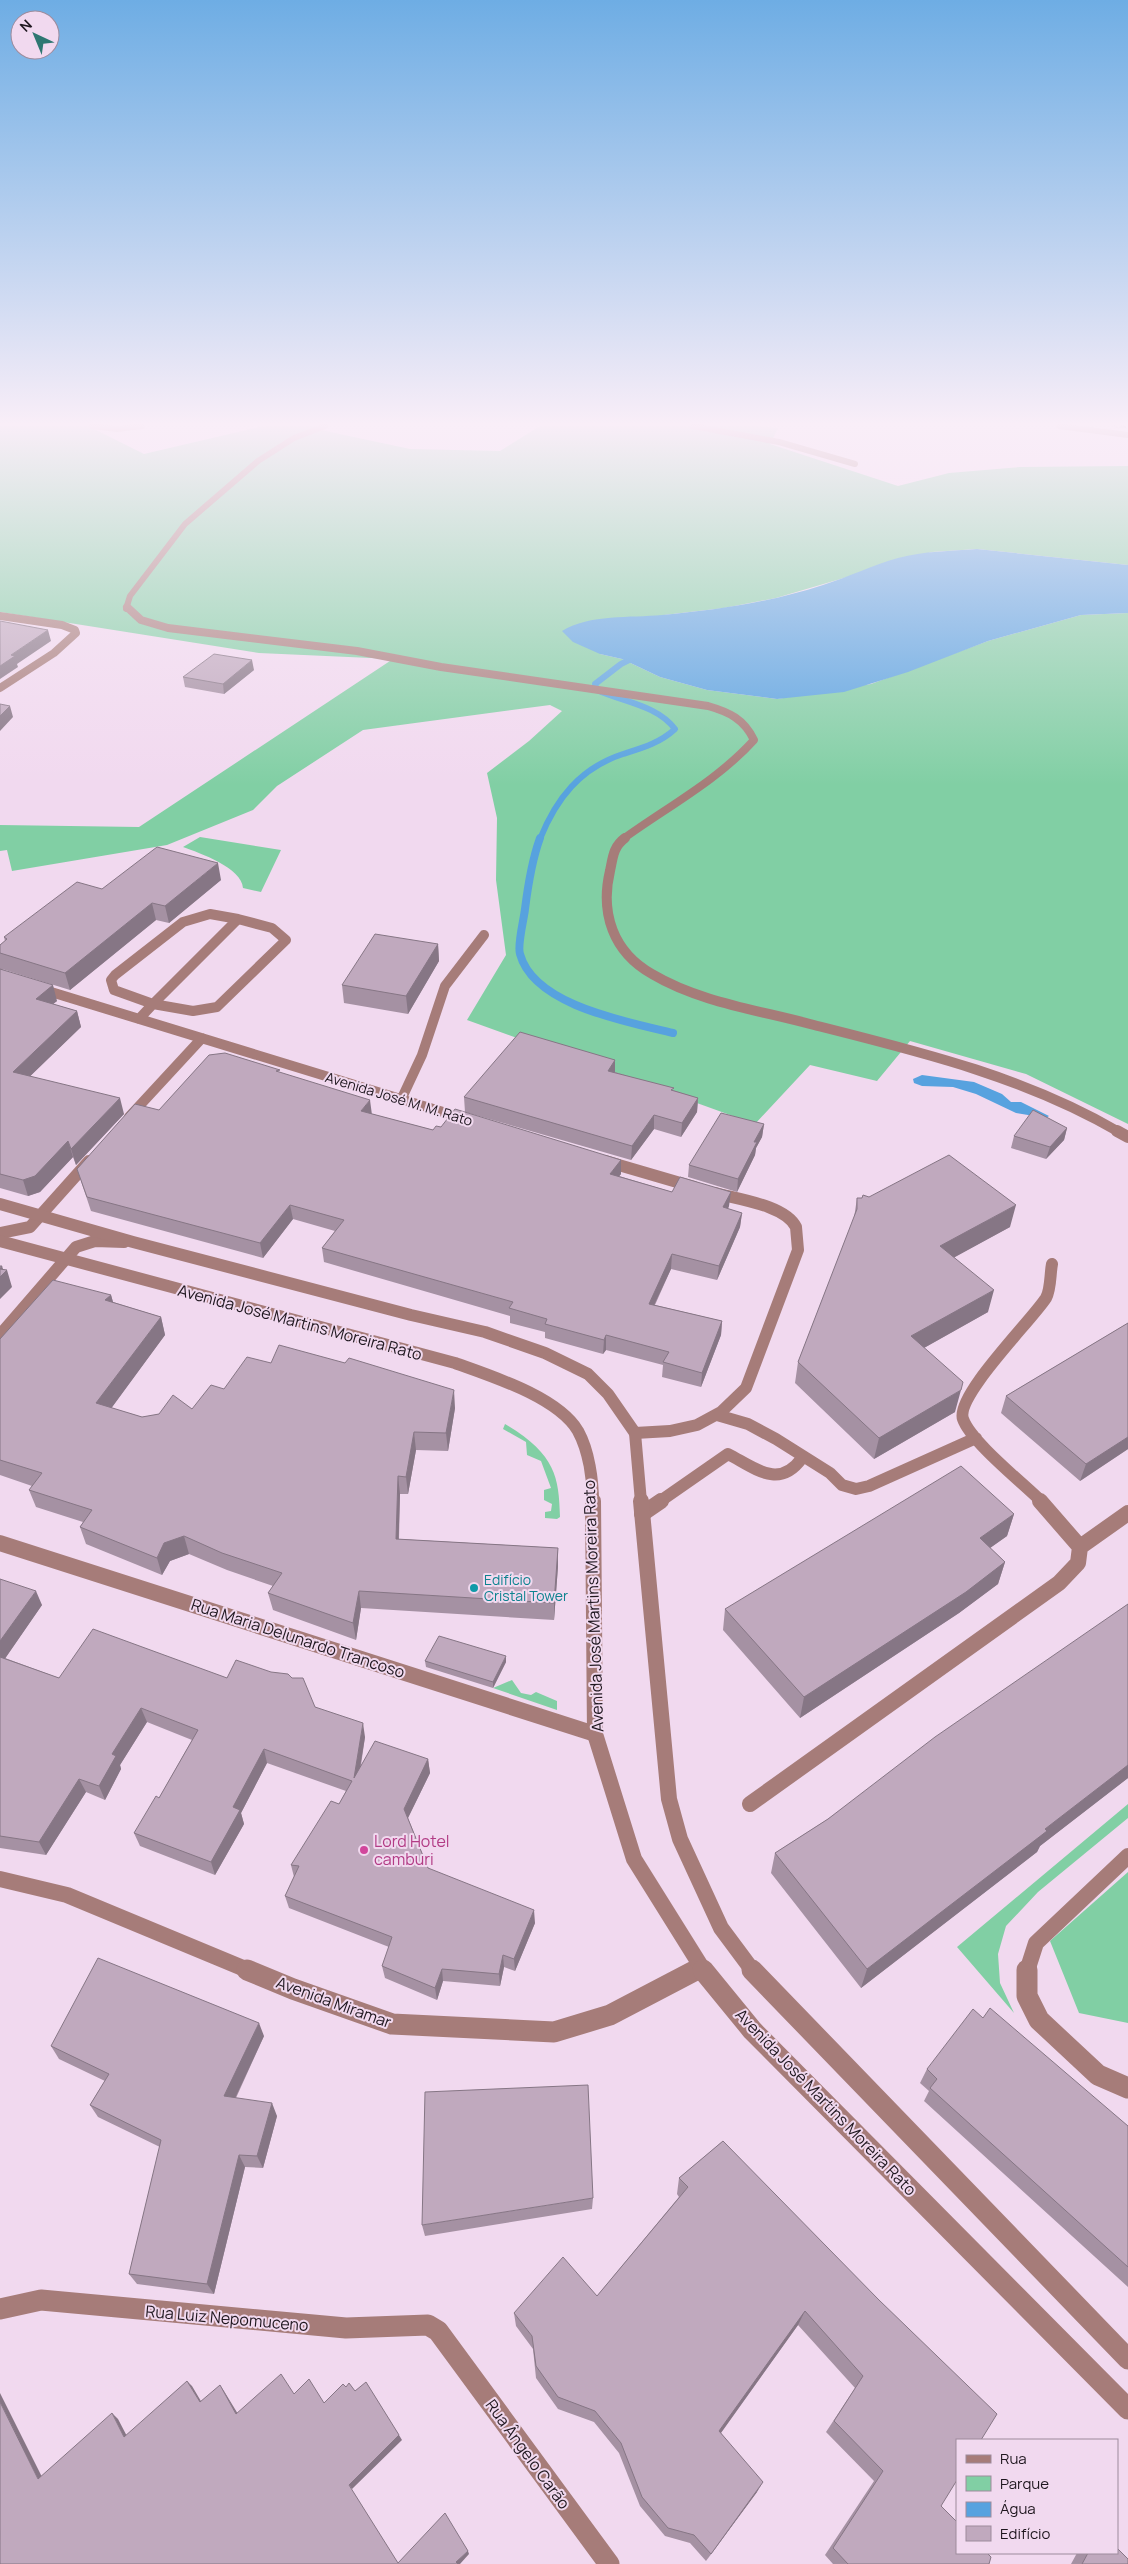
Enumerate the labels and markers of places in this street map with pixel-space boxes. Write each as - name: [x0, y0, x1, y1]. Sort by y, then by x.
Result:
- place label: Edifício Cristal Tower: [484, 1570, 568, 1605]
- marker: Edifício Cristal Tower: [468, 1582, 480, 1594]
- place label: Lord Hotel camburi: [374, 1830, 450, 1870]
- marker: Lord Hotel camburi: [358, 1844, 370, 1856]

